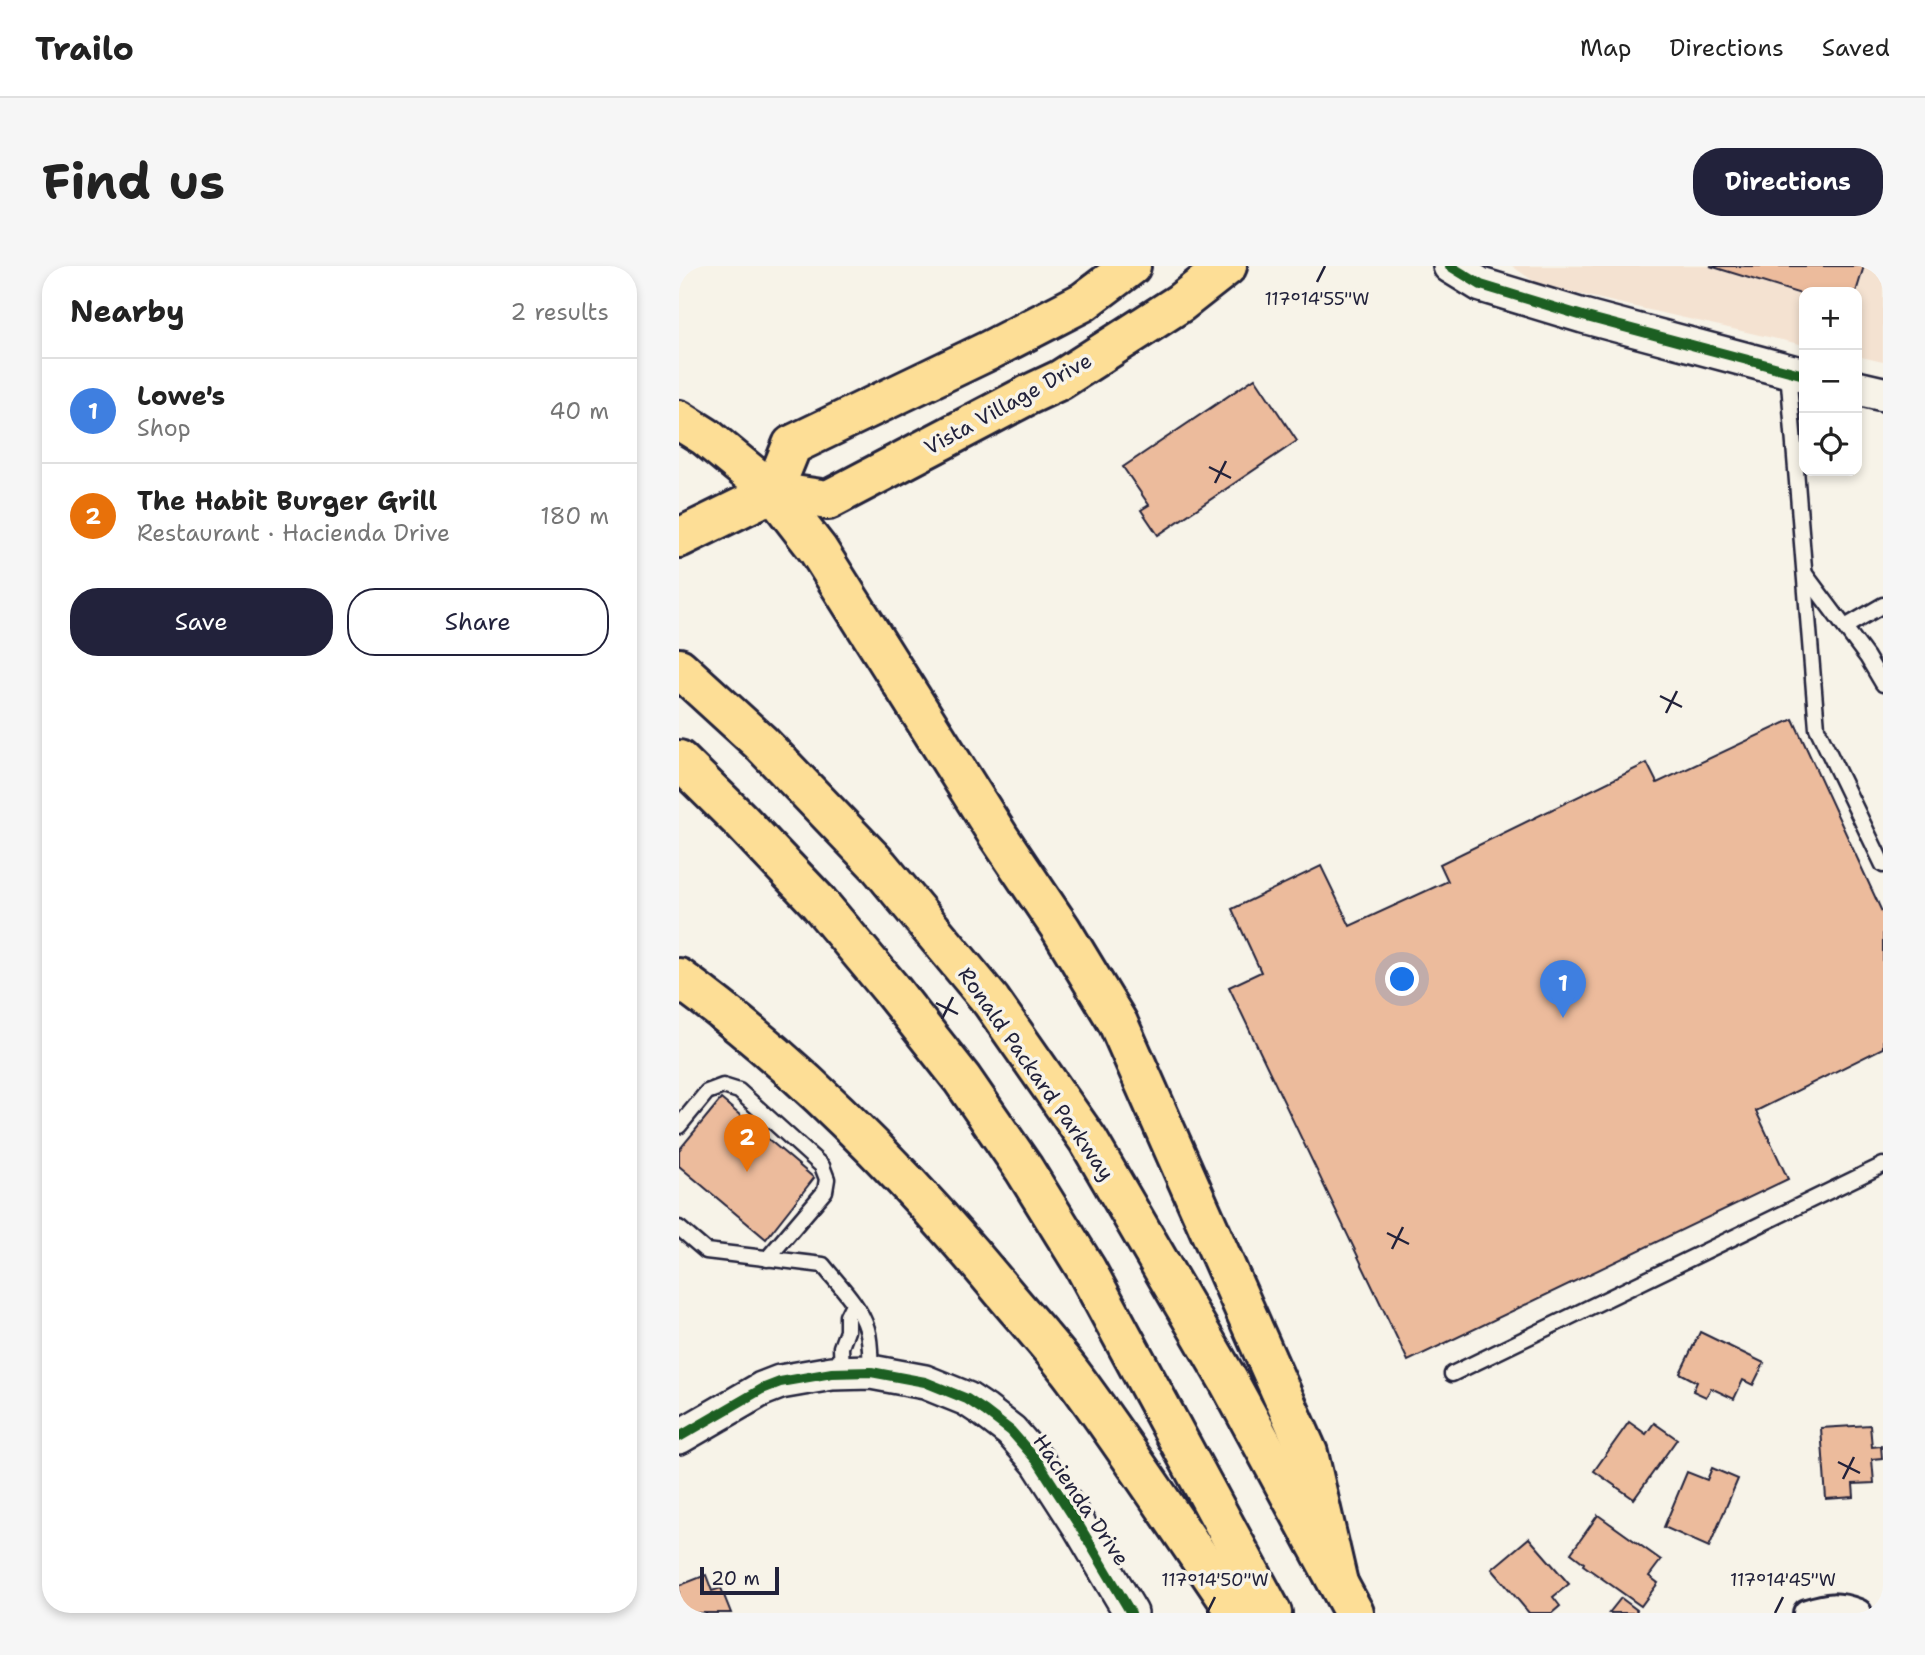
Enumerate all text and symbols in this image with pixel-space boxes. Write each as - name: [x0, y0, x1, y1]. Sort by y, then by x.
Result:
- text: Trailo: [35, 26, 134, 71]
- text: Map: [1580, 32, 1631, 64]
- text: Directions: [1669, 32, 1784, 64]
- text: Saved: [1822, 32, 1890, 64]
- button: Directions: [1693, 148, 1883, 216]
- text: Find us: [42, 149, 225, 215]
- text: 117°14'55"W: [1264, 287, 1370, 311]
- map controls: [1799, 287, 1862, 476]
- button: +: [1799, 287, 1862, 350]
- text: Nearby: [70, 291, 185, 332]
- text: 2 results: [510, 297, 609, 327]
- street label: Vista Village Drive: [919, 346, 1097, 462]
- button: −: [1799, 350, 1862, 413]
- text: Lowe's: [137, 378, 225, 413]
- text: 1: [88, 396, 98, 426]
- text: 40 m: [549, 396, 609, 426]
- text: Shop: [137, 413, 191, 443]
- button: locate: [1799, 413, 1862, 476]
- text: The Habit Burger Grill: [137, 483, 437, 518]
- text: 2: [85, 501, 101, 531]
- text: 180 m: [540, 501, 609, 531]
- text: Restaurant · Hacienda Drive: [137, 518, 450, 548]
- button: Save: [70, 588, 333, 656]
- button: Share: [347, 588, 609, 656]
- pin: 1: [1540, 960, 1586, 1018]
- street label: Ronald Packard Parkway: [952, 962, 1120, 1186]
- your location: [1385, 962, 1419, 996]
- pin: 2: [724, 1114, 770, 1172]
- street label: Hacienda Drive: [1027, 1429, 1135, 1571]
- scale bar: [700, 1564, 779, 1596]
- text: 20 m: [711, 1566, 760, 1591]
- text: 117°14'50"W: [1161, 1568, 1269, 1592]
- text: 117°14'45"W: [1730, 1568, 1836, 1592]

